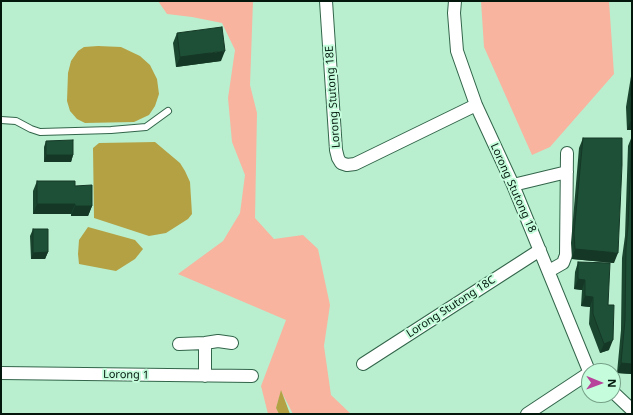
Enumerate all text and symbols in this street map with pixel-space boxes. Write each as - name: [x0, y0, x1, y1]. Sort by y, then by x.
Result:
- street label: Lorong Stutong 18E: [323, 45, 343, 149]
- street label: Lorong Stutong 18: [487, 141, 539, 235]
- street label: Lorong Stutong 18C: [404, 273, 498, 341]
- north arrow: [581, 363, 621, 403]
- street label: Lorong 1: [103, 368, 149, 382]
- text: N: [605, 379, 620, 388]

